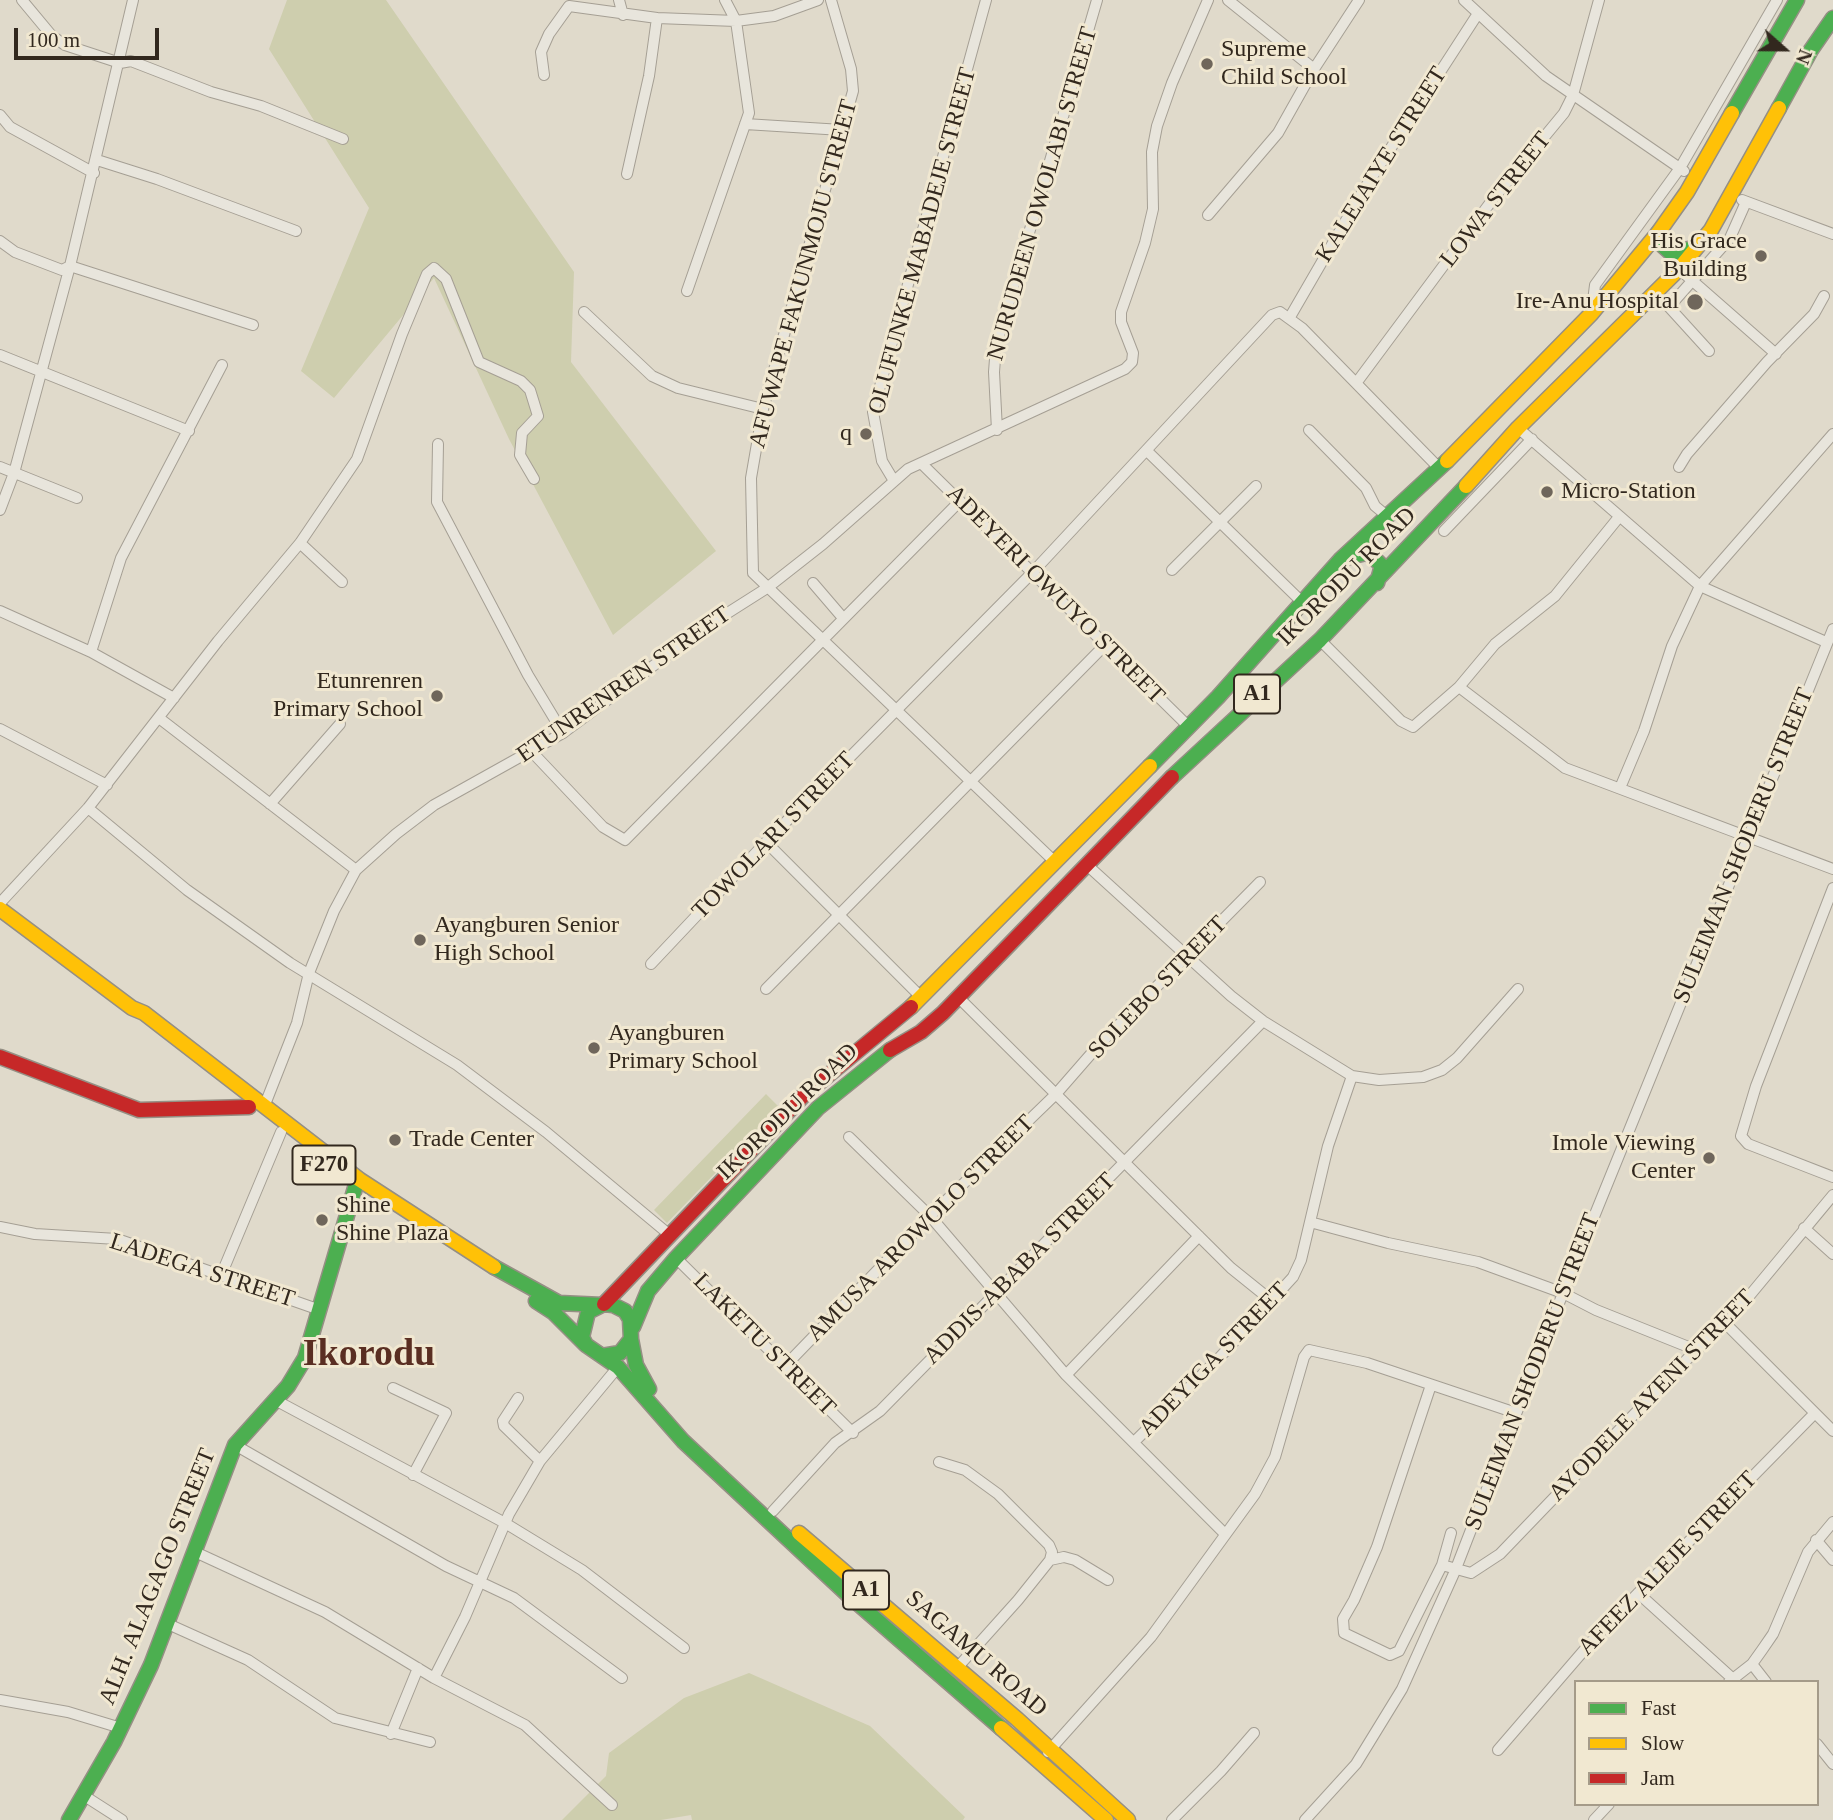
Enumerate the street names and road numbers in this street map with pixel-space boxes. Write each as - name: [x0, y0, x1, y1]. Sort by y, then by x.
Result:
- street label: NURUDEEN OWOLABI STREET: [982, 24, 1104, 364]
- street label: KALEJAIYE STREET: [1310, 62, 1454, 268]
- street label: OLUFUNKE MABADEJE STREET: [863, 65, 983, 417]
- street label: AFUWAPE FAKUNMOJU STREET: [744, 97, 864, 451]
- street label: LOWA STREET: [1434, 127, 1558, 273]
- street label: ADEYERI OWUYO STREET: [940, 480, 1170, 710]
- street label: IKORODU ROAD: [1272, 502, 1422, 652]
- street label: ETUNRENREN STREET: [512, 600, 736, 770]
- road number: A1: [1234, 674, 1280, 714]
- street label: SULEIMAN SHODERU STREET: [1667, 684, 1821, 1008]
- street label: TOWOLARI STREET: [687, 746, 861, 926]
- street label: SOLEBO STREET: [1083, 911, 1233, 1065]
- street label: IKORODU ROAD: [712, 1038, 864, 1186]
- street label: AMUSA AROWOLO STREET: [801, 1109, 1041, 1349]
- road number: F270: [292, 1146, 356, 1184]
- street label: ADDIS-ABABA STREET: [918, 1167, 1122, 1371]
- street label: SULEIMAN SHODERU STREET: [1459, 1209, 1607, 1535]
- street label: LADEGA STREET: [106, 1228, 298, 1314]
- street label: LAKETU STREET: [687, 1268, 841, 1422]
- street label: ADEYIGA STREET: [1133, 1277, 1295, 1443]
- street label: AYODELE AYENI STREET: [1543, 1284, 1761, 1508]
- street label: ALH. ALAGAGO STREET: [93, 1445, 223, 1709]
- street label: AFEEZ ALEJE STREET: [1572, 1466, 1764, 1662]
- road number: A1: [843, 1570, 889, 1610]
- street label: SAGAMU ROAD: [899, 1585, 1053, 1723]

